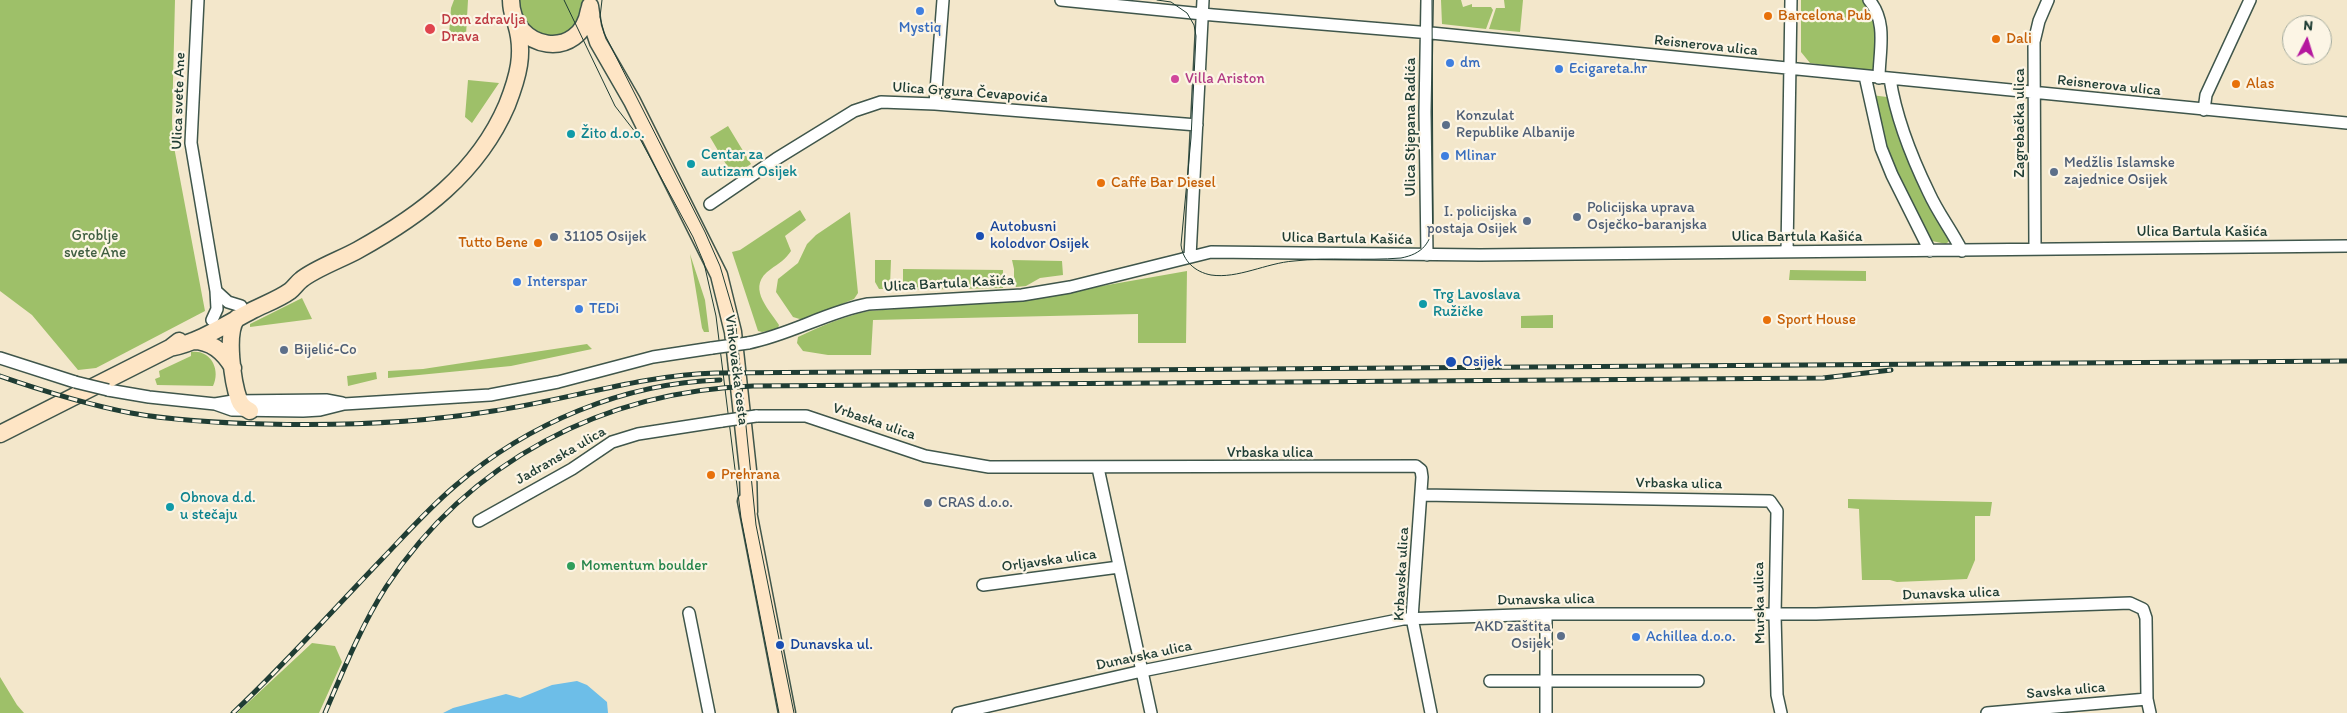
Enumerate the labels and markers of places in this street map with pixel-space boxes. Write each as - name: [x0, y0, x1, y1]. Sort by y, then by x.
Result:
- marker: Mystiq: [914, 5, 926, 17]
- place label: Barcelona Pub: [1778, 7, 1872, 25]
- marker: Barcelona Pub: [1762, 10, 1774, 22]
- place label: Dom zdravlja Drava: [441, 11, 526, 46]
- place label: Mystiq: [899, 19, 941, 37]
- marker: Dom zdravlja Drava: [423, 22, 437, 36]
- place label: Dali: [2006, 30, 2032, 48]
- marker: Dali: [1990, 33, 2002, 45]
- place label: dm: [1460, 54, 1480, 72]
- marker: dm: [1444, 57, 1456, 69]
- place label: Ecigareta.hr: [1569, 60, 1647, 78]
- marker: Ecigareta.hr: [1553, 63, 1565, 75]
- place label: Villa Ariston: [1185, 70, 1265, 88]
- marker: Villa Ariston: [1169, 73, 1181, 85]
- place label: Alas: [2246, 75, 2274, 93]
- marker: Alas: [2230, 78, 2242, 90]
- place label: Konzulat Republike Albanije: [1456, 107, 1575, 142]
- marker: Konzulat Republike Albanije: [1440, 119, 1452, 131]
- place label: Žito d.o.o.: [581, 125, 645, 143]
- marker: Žito d.o.o.: [565, 128, 577, 140]
- place label: Centar za autizam Osijek: [701, 146, 797, 181]
- place label: Mlinar: [1455, 147, 1496, 165]
- marker: Mlinar: [1439, 150, 1451, 162]
- place label: Medžlis Islamske zajednice Osijek: [2064, 154, 2175, 189]
- marker: Centar za autizam Osijek: [685, 158, 697, 170]
- marker: Medžlis Islamske zajednice Osijek: [2048, 166, 2060, 178]
- place label: Caffe Bar Diesel: [1111, 174, 1216, 192]
- marker: Caffe Bar Diesel: [1095, 177, 1107, 189]
- place label: Policijska uprava Osječko-baranjska: [1587, 199, 1707, 234]
- place label: I. policijska postaja Osijek: [1427, 203, 1517, 238]
- marker: Policijska uprava Osječko-baranjska: [1571, 211, 1583, 223]
- marker: I. policijska postaja Osijek: [1521, 215, 1533, 227]
- place label: Autobusni kolodvor Osijek: [990, 218, 1089, 253]
- place label: 31105 Osijek: [564, 228, 647, 246]
- marker: Autobusni kolodvor Osijek: [974, 230, 986, 242]
- marker: 31105 Osijek: [548, 231, 560, 243]
- place label: Tutto Bene: [458, 234, 528, 252]
- marker: Tutto Bene: [532, 237, 544, 249]
- place label: Interspar: [527, 273, 587, 291]
- marker: Interspar: [511, 276, 523, 288]
- place label: Trg Lavoslava Ružičke: [1433, 286, 1521, 321]
- marker: Trg Lavoslava Ružičke: [1417, 298, 1429, 310]
- place label: TEDi: [589, 300, 619, 318]
- marker: TEDi: [573, 303, 585, 315]
- place label: Sport House: [1777, 311, 1856, 329]
- marker: Sport House: [1761, 314, 1773, 326]
- place label: Bijelić-Co: [294, 341, 357, 359]
- marker: Bijelić-Co: [278, 344, 290, 356]
- place label: Osijek: [1462, 353, 1502, 371]
- marker: Osijek: [1444, 355, 1458, 369]
- place label: Prehrana: [721, 466, 780, 484]
- marker: Prehrana: [705, 469, 717, 481]
- place label: Obnova d.d. u stečaju: [180, 489, 256, 524]
- place label: CRAS d.o.o.: [938, 494, 1013, 512]
- marker: CRAS d.o.o.: [922, 497, 934, 509]
- marker: Obnova d.d. u stečaju: [164, 501, 176, 513]
- place label: Momentum boulder: [581, 557, 707, 575]
- marker: Momentum boulder: [565, 560, 577, 572]
- place label: AKD zaštita Osijek: [1475, 618, 1551, 653]
- place label: Achillea d.o.o.: [1646, 628, 1736, 646]
- marker: AKD zaštita Osijek: [1555, 630, 1567, 642]
- marker: Achillea d.o.o.: [1630, 631, 1642, 643]
- place label: Dunavska ul.: [790, 636, 873, 654]
- marker: Dunavska ul.: [774, 639, 786, 651]

